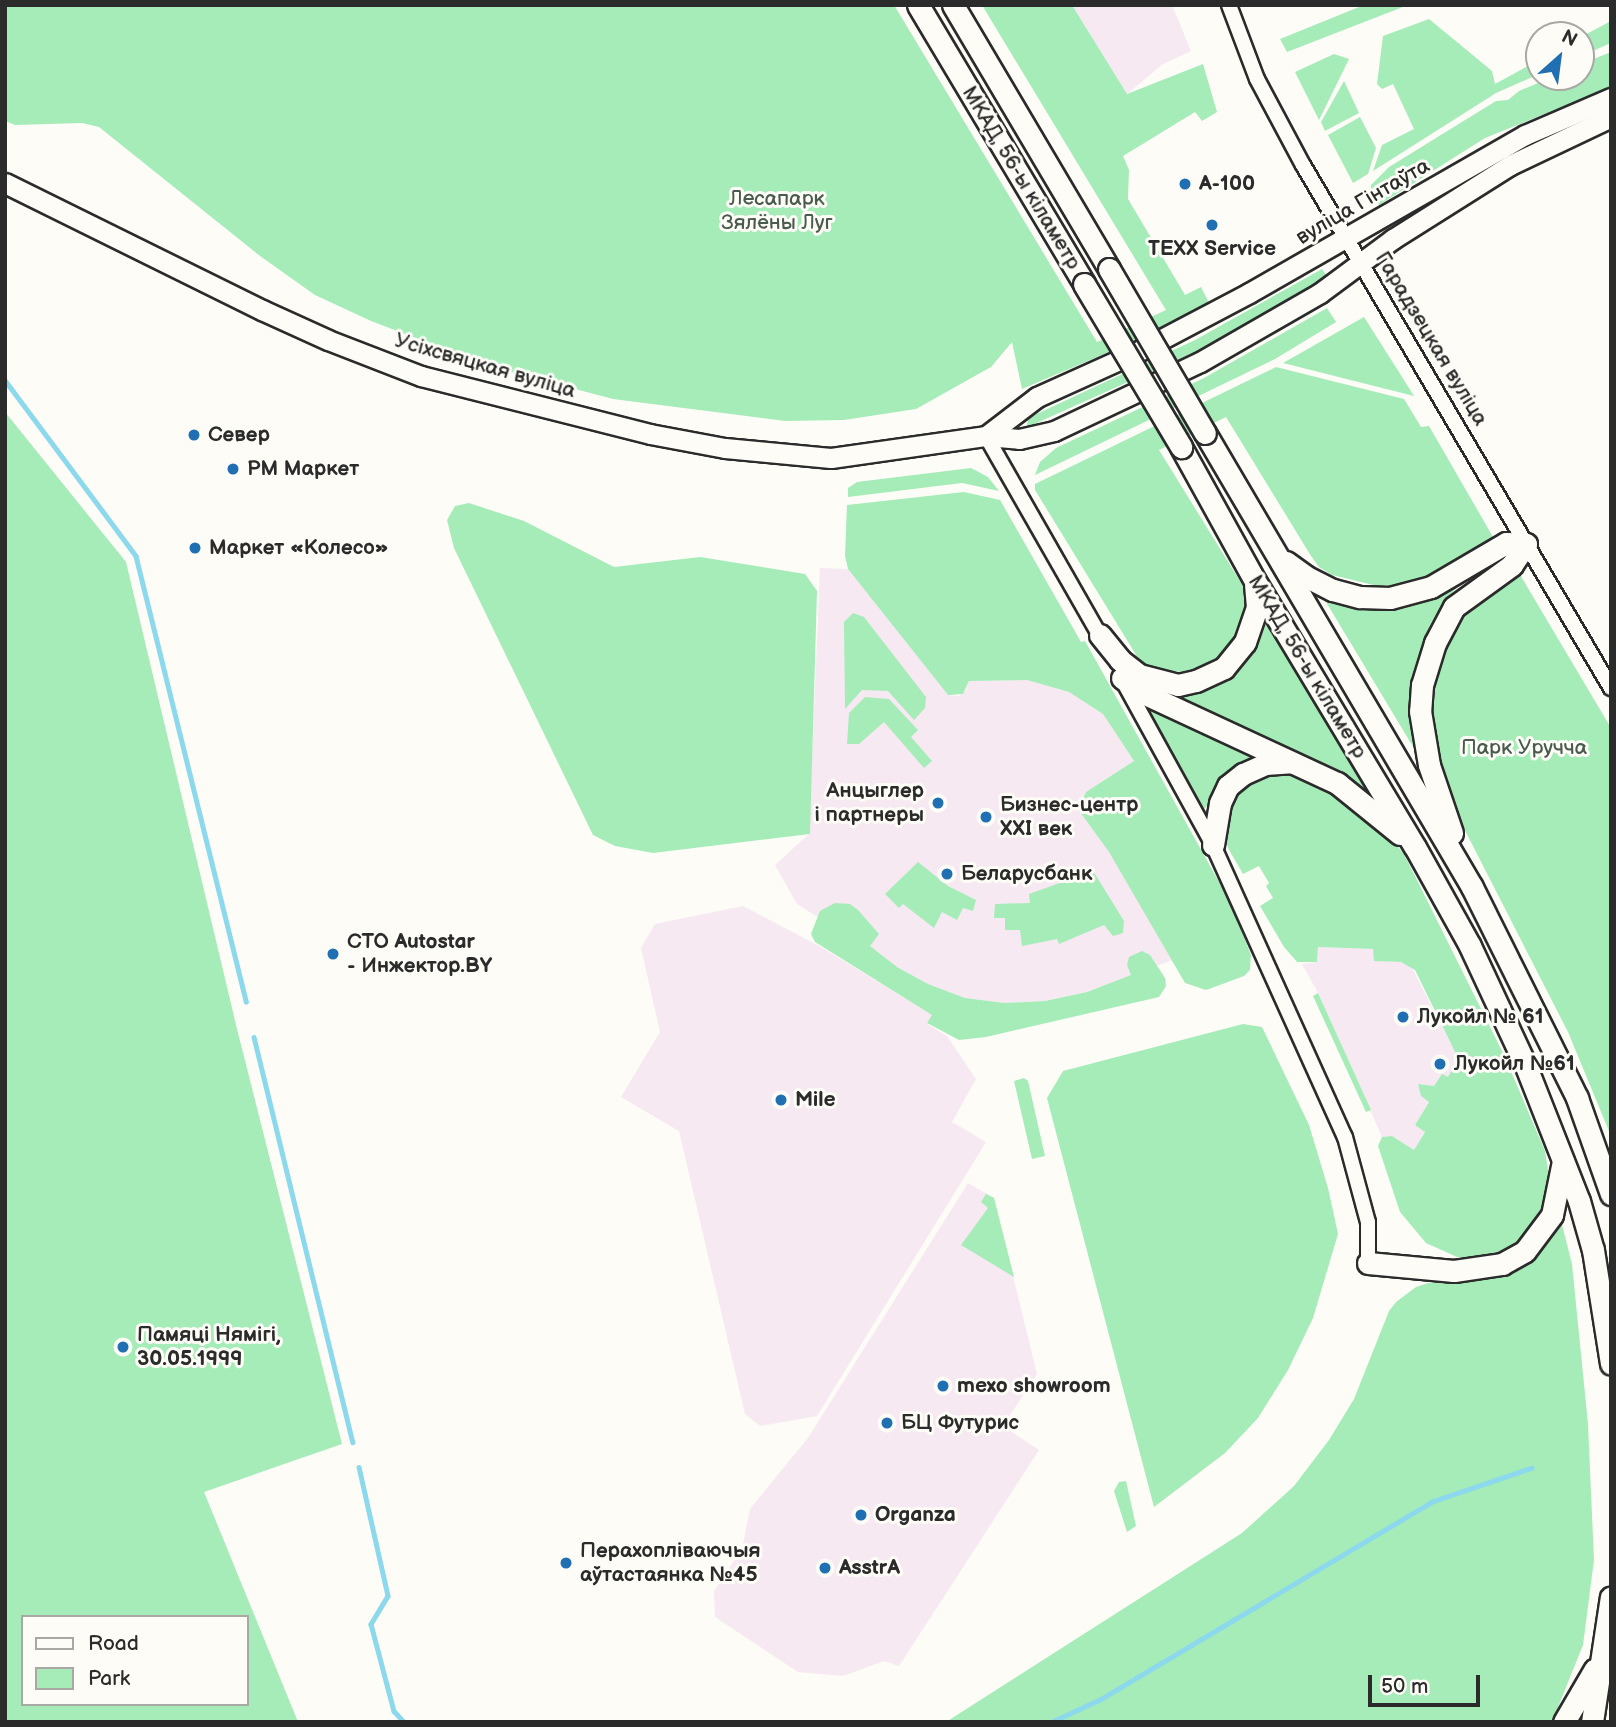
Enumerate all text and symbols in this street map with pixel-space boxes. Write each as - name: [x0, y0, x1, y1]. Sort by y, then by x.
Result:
- north arrow: [1525, 21, 1595, 91]
- text: N: [1557, 25, 1581, 52]
- street label: МКАД, 56-ы кіламетр: [956, 82, 1086, 274]
- street label: вуліца Гінтаўта: [1292, 154, 1434, 250]
- place label: A-100: [1199, 171, 1255, 197]
- marker: A-100: [1177, 176, 1193, 192]
- park label: Лесапарк Зялёны Луг: [721, 186, 833, 236]
- marker: TEXX Service: [1204, 217, 1220, 233]
- place label: TEXX Service: [1148, 236, 1276, 262]
- street label: Гарадзецкая вуліца: [1369, 248, 1493, 430]
- street label: Усіхсвяцкая вуліца: [392, 328, 578, 404]
- place label: Север: [208, 422, 270, 448]
- marker: Север: [186, 427, 202, 443]
- place label: РМ Маркет: [247, 456, 359, 482]
- marker: РМ Маркет: [225, 461, 241, 477]
- place label: Маркет «Колесо»: [209, 535, 389, 561]
- marker: Маркет «Колесо»: [187, 540, 203, 556]
- street label: МКАД, 56-ы кіламетр: [1242, 571, 1372, 763]
- park label: Парк Уручча: [1461, 735, 1587, 761]
- place label: Анцыглер і партнеры: [815, 778, 924, 828]
- place label: Бизнес-центр XXI век: [1000, 792, 1139, 842]
- marker: Анцыглер і партнеры: [930, 795, 946, 811]
- marker: Бизнес-центр XXI век: [978, 809, 994, 825]
- place label: Беларусбанк: [961, 861, 1092, 887]
- marker: Беларусбанк: [939, 866, 955, 882]
- place label: СТО Autostar - Инжектор.BY: [347, 929, 492, 979]
- marker: СТО Autostar - Инжектор.BY: [325, 946, 341, 962]
- place label: Лукойл № 61: [1417, 1004, 1544, 1030]
- marker: Лукойл № 61: [1395, 1009, 1411, 1025]
- place label: Лукойл №61: [1454, 1051, 1575, 1077]
- marker: Лукойл №61: [1432, 1056, 1448, 1072]
- place label: Mile: [795, 1087, 836, 1113]
- marker: Mile: [773, 1092, 789, 1108]
- place label: Памяці Нямігі, 30.05.1999: [137, 1322, 281, 1372]
- marker: Памяці Нямігі, 30.05.1999: [115, 1339, 131, 1355]
- place label: mexo showroom: [957, 1373, 1111, 1399]
- marker: mexo showroom: [935, 1378, 951, 1394]
- place label: БЦ Футурис: [901, 1410, 1019, 1436]
- marker: БЦ Футурис: [879, 1415, 895, 1431]
- place label: Organza: [875, 1502, 956, 1528]
- marker: Organza: [853, 1507, 869, 1523]
- place label: Перахопліваючыя аўтастаянка №45: [580, 1538, 761, 1588]
- marker: Перахопліваючыя аўтастаянка №45: [558, 1555, 574, 1571]
- place label: AsstrA: [839, 1555, 900, 1581]
- marker: AsstrA: [817, 1560, 833, 1576]
- legend: [21, 1615, 248, 1706]
- text: Road: [88, 1631, 139, 1656]
- scale bar: [1371, 1660, 1483, 1704]
- text: Park: [88, 1666, 130, 1691]
- text: 50 m: [1381, 1674, 1428, 1699]

